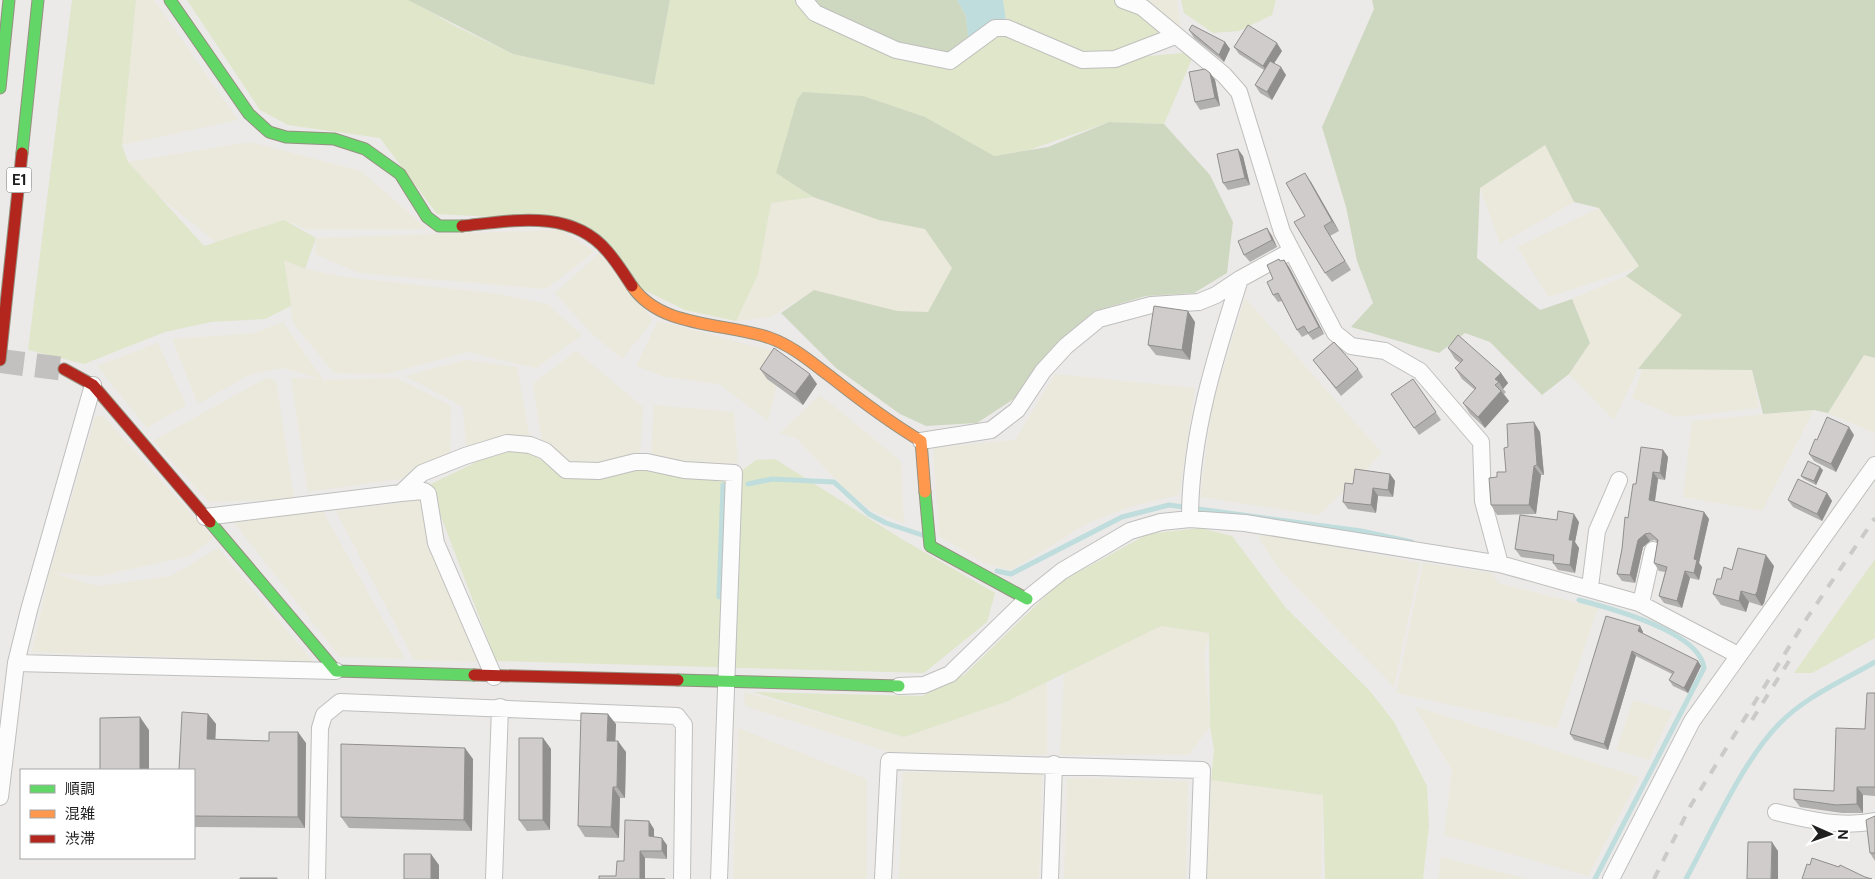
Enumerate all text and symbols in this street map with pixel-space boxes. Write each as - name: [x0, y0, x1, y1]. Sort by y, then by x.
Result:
- road number: E1: [6, 168, 32, 192]
- legend: [20, 769, 195, 859]
- text: 順調: [65, 779, 95, 799]
- text: 混雑: [65, 804, 95, 824]
- north arrow: [1805, 809, 1855, 859]
- text: 渋滞: [65, 829, 95, 849]
- text: N: [1834, 829, 1852, 840]

